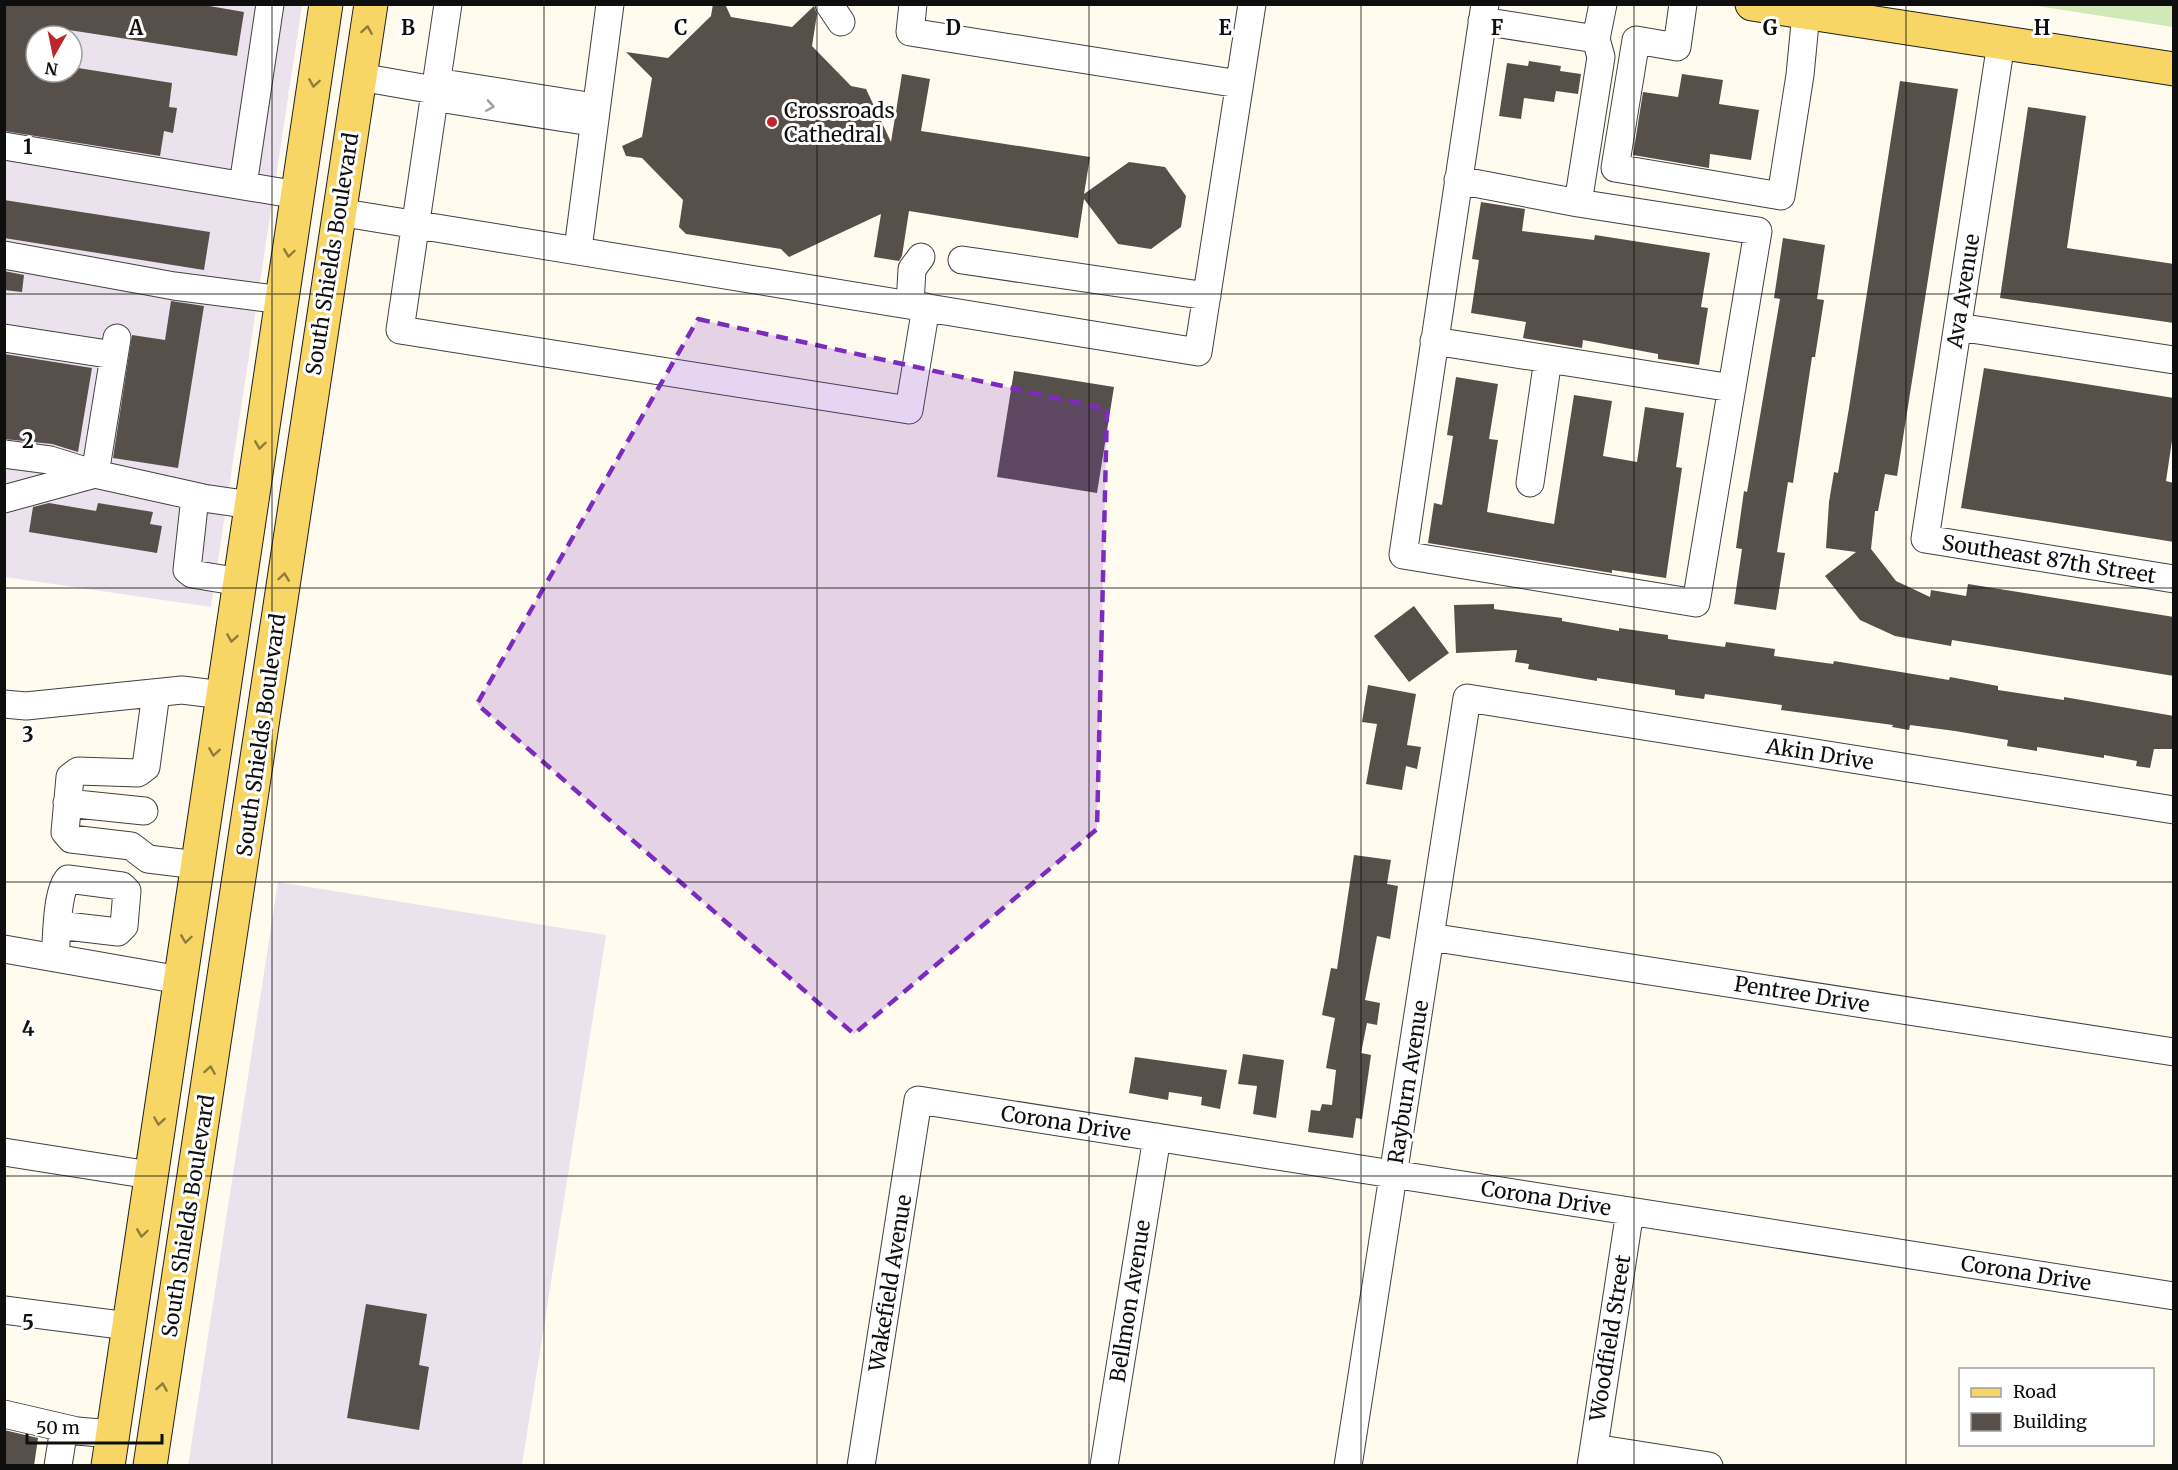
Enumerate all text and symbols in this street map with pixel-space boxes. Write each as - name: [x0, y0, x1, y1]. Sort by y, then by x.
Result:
- text: A: [128, 15, 144, 40]
- text: B: [401, 15, 415, 40]
- text: C: [674, 15, 688, 40]
- text: D: [945, 15, 961, 40]
- text: E: [1218, 15, 1232, 40]
- text: F: [1491, 15, 1504, 40]
- text: G: [1763, 15, 1778, 40]
- text: H: [2034, 15, 2050, 40]
- north arrow: [24, 24, 84, 84]
- one-way arrow: [361, 25, 373, 34]
- text: N: [43, 58, 59, 80]
- one-way arrow: [309, 78, 321, 88]
- place label: Crossroads Cathedral: [784, 97, 895, 148]
- one-way arrow: [484, 99, 494, 112]
- marker: Crossroads Cathedral: [765, 115, 779, 129]
- street label: South Shields Boulevard: [299, 130, 365, 377]
- text: 1: [23, 134, 33, 159]
- street label: Ava Avenue: [1940, 232, 1985, 351]
- one-way arrow: [283, 248, 295, 257]
- text: 2: [22, 428, 34, 453]
- one-way arrow: [255, 441, 267, 450]
- street label: Southeast 87th Street: [1940, 529, 2158, 589]
- one-way arrow: [277, 572, 290, 582]
- street label: South Shields Boulevard: [231, 611, 291, 858]
- one-way arrow: [226, 634, 238, 643]
- text: 3: [22, 722, 34, 747]
- street label: Akin Drive: [1763, 732, 1876, 776]
- one-way arrow: [209, 748, 221, 757]
- one-way arrow: [181, 934, 193, 943]
- street label: Pentree Drive: [1732, 970, 1872, 1018]
- street label: Rayburn Avenue: [1382, 998, 1434, 1166]
- text: 4: [22, 1016, 35, 1041]
- one-way arrow: [204, 1065, 216, 1074]
- street label: South Shields Boulevard: [155, 1092, 221, 1339]
- street label: Corona Drive: [999, 1099, 1133, 1147]
- one-way arrow: [153, 1116, 165, 1125]
- street label: Corona Drive: [1479, 1174, 1613, 1222]
- street label: Wakefield Avenue: [863, 1193, 917, 1374]
- street label: Bellmon Avenue: [1104, 1218, 1156, 1384]
- one-way arrow: [136, 1229, 148, 1238]
- street label: Corona Drive: [1959, 1249, 2093, 1297]
- street label: Woodfield Street: [1583, 1253, 1636, 1424]
- text: 5: [22, 1310, 34, 1335]
- legend: [1959, 1368, 2154, 1446]
- text: Road: [2013, 1380, 2057, 1403]
- one-way arrow: [155, 1382, 167, 1392]
- scale bar: [27, 1407, 162, 1445]
- text: Building: [2013, 1410, 2087, 1433]
- text: 50 m: [36, 1416, 80, 1439]

